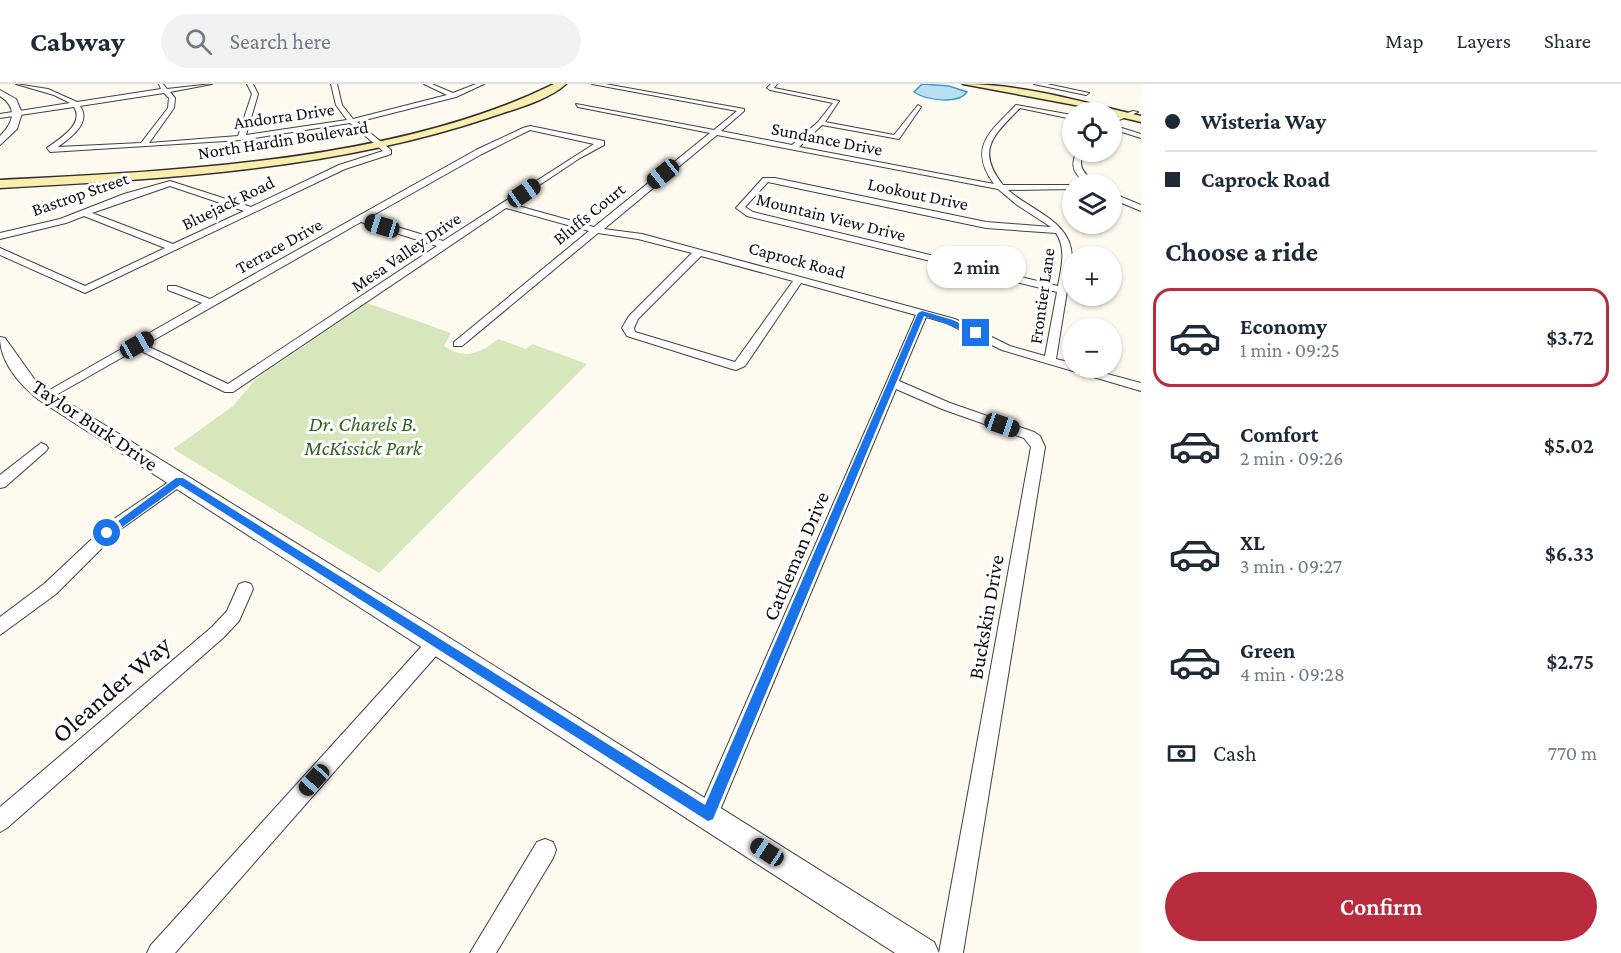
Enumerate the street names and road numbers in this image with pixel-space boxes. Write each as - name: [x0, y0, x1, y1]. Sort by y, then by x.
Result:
- street label: Andorra Drive: [232, 99, 336, 133]
- street label: North Hardin Boulevard: [196, 117, 370, 163]
- street label: Sundance Drive: [770, 118, 884, 160]
- street label: Bastrop Street: [29, 168, 132, 220]
- street label: Bluejack Road: [178, 172, 279, 235]
- street label: Lookout Drive: [866, 174, 970, 214]
- street label: Bluffs Court: [549, 178, 630, 249]
- street label: Mountain View Drive: [754, 189, 908, 245]
- street label: Mesa Valley Drive: [348, 208, 465, 296]
- street label: Terrace Drive: [232, 214, 326, 278]
- street label: Caprock Road: [747, 238, 848, 283]
- street label: Frontier Lane: [1025, 247, 1059, 345]
- street label: Taylor Burk Drive: [27, 374, 163, 476]
- street label: Cattleman Drive: [758, 488, 834, 624]
- street label: Buckskin Drive: [963, 553, 1009, 681]
- street label: Oleander Way: [46, 629, 177, 749]

